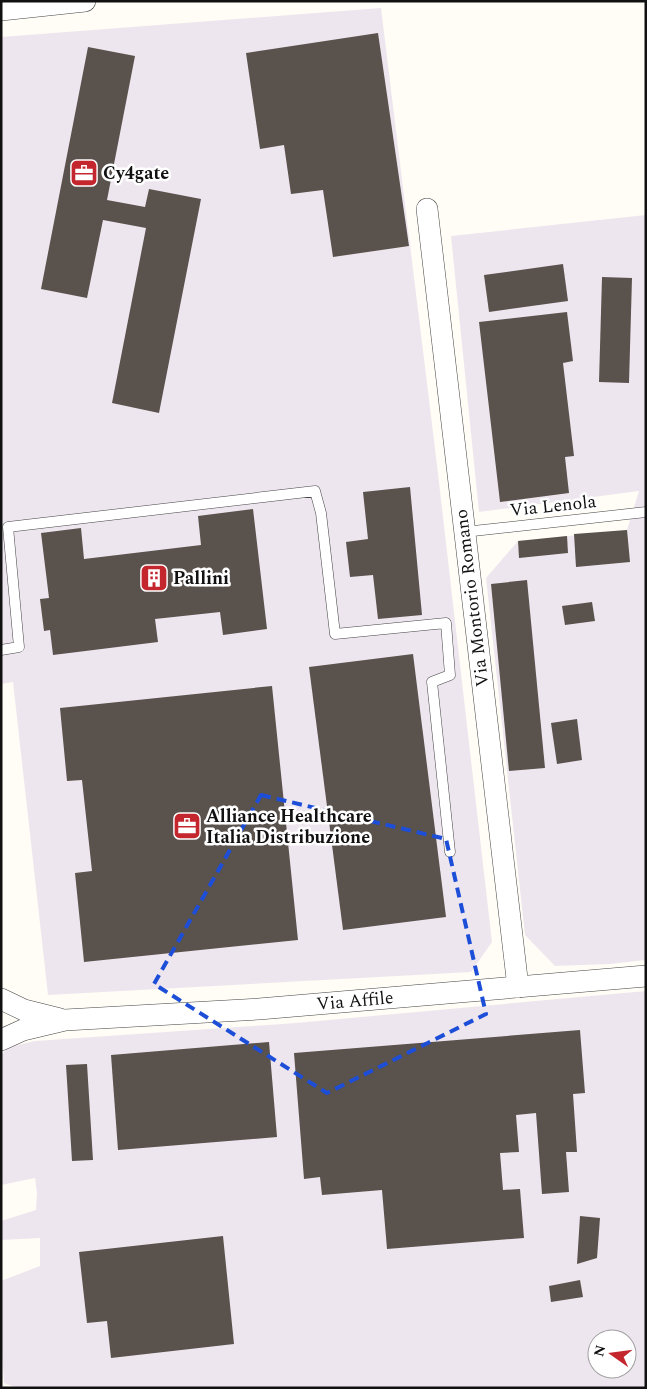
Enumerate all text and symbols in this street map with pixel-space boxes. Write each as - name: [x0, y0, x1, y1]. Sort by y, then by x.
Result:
- office icon: Cy4gate: [69, 158, 99, 188]
- place label: Cy4gate: [103, 160, 169, 187]
- street label: Via Lenola: [509, 488, 598, 524]
- street label: Via Montorio Romano: [448, 508, 496, 688]
- building icon: Pallini: [139, 563, 169, 593]
- place label: Pallini: [173, 565, 229, 592]
- place label: Alliance Healthcare Italia Distribuzione: [206, 803, 372, 851]
- office icon: Alliance Healthcare Italia Distribuzione: [172, 811, 202, 841]
- street label: Via Affile: [315, 984, 395, 1018]
- north arrow: [587, 1329, 637, 1379]
- text: N: [588, 1343, 611, 1359]

